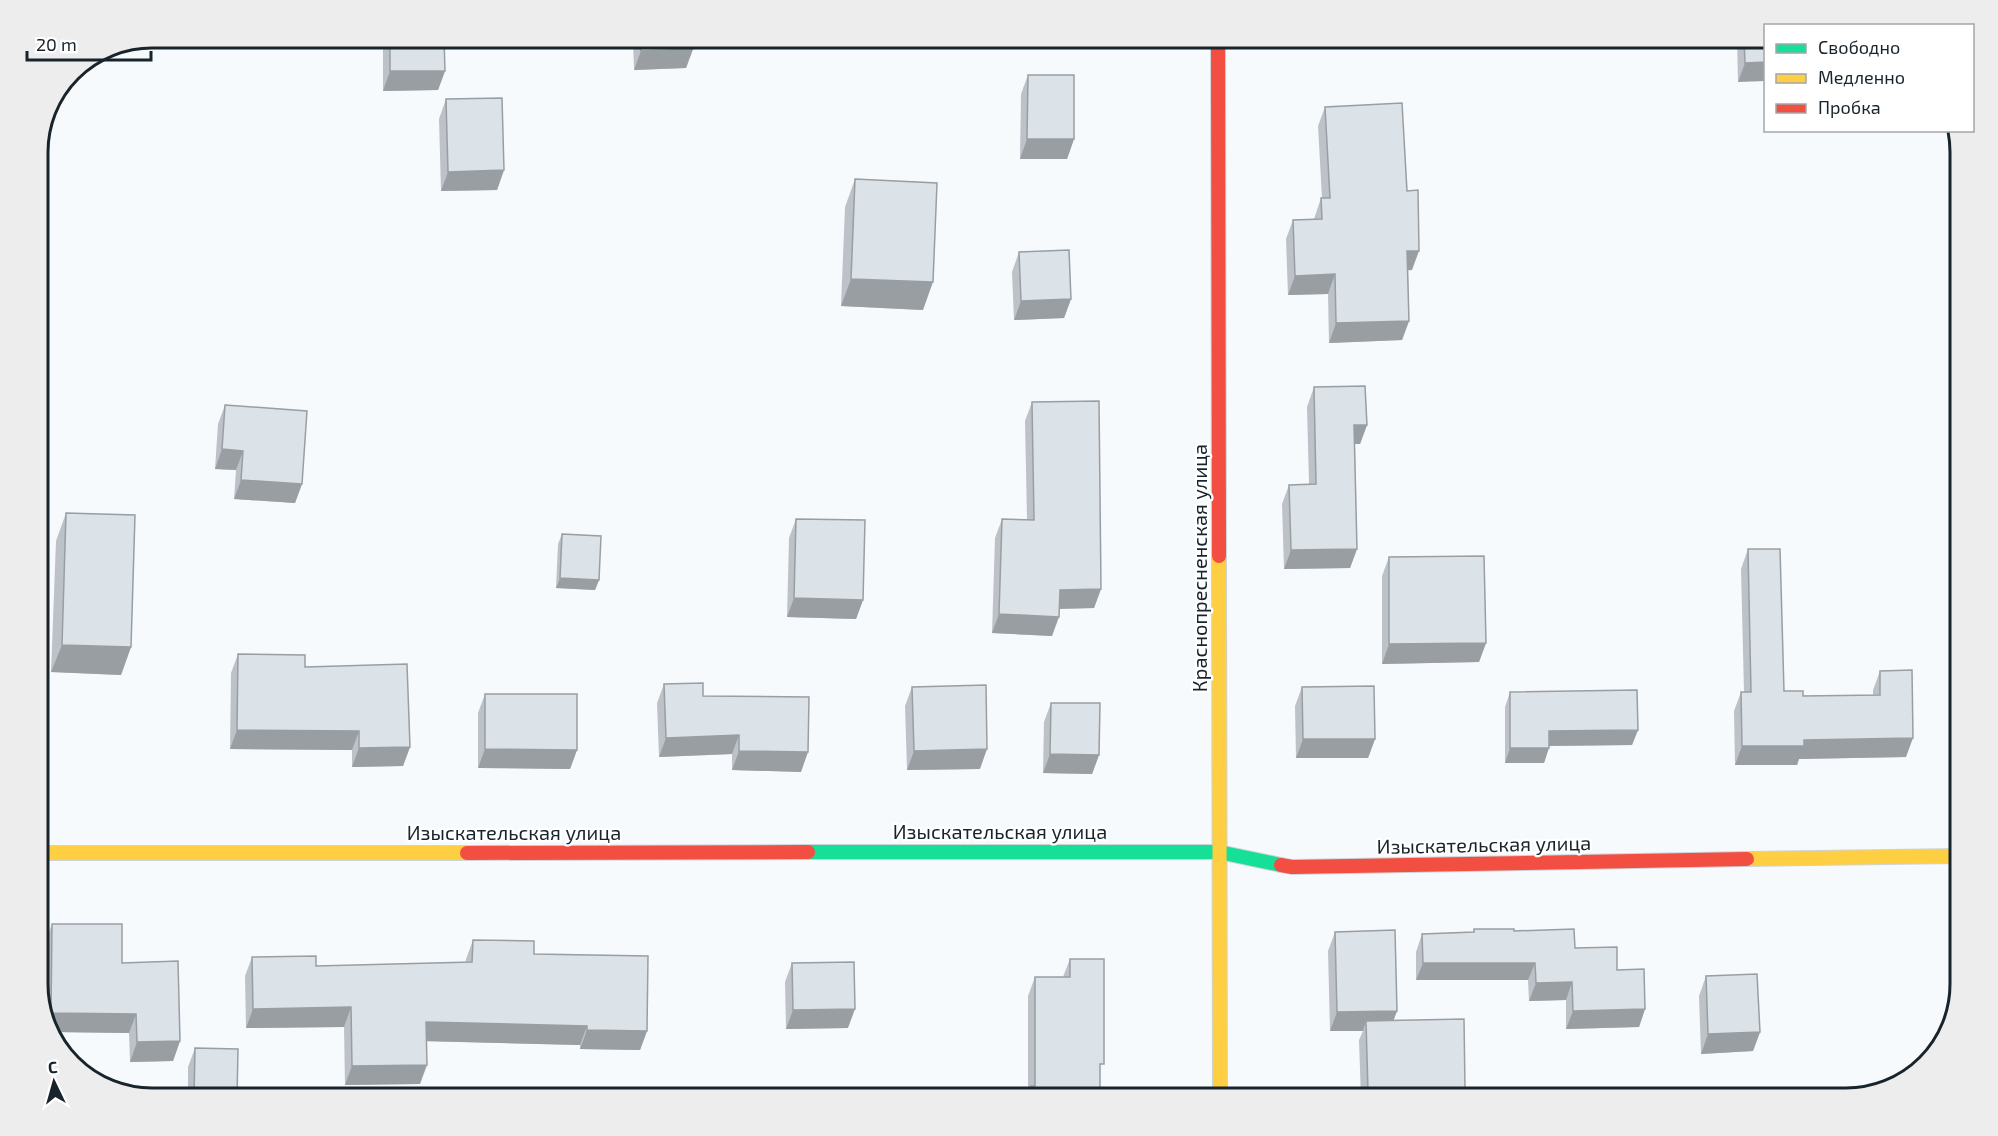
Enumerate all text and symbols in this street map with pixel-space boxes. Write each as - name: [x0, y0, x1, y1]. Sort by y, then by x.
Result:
- scale bar: [27, 24, 152, 62]
- legend: [1764, 24, 1974, 132]
- text: 20 m: [36, 33, 77, 55]
- text: Свободно: [1818, 36, 1900, 58]
- text: Медленно: [1818, 66, 1905, 88]
- text: Пробка: [1818, 96, 1881, 118]
- street label: Краснопресненская улица: [1187, 444, 1212, 692]
- street label: Изыскательская улица: [893, 819, 1107, 844]
- street label: Изыскательская улица: [407, 820, 621, 845]
- street label: Изыскательская улица: [1377, 830, 1591, 859]
- north arrow: [24, 1052, 84, 1112]
- text: С: [47, 1057, 58, 1076]

